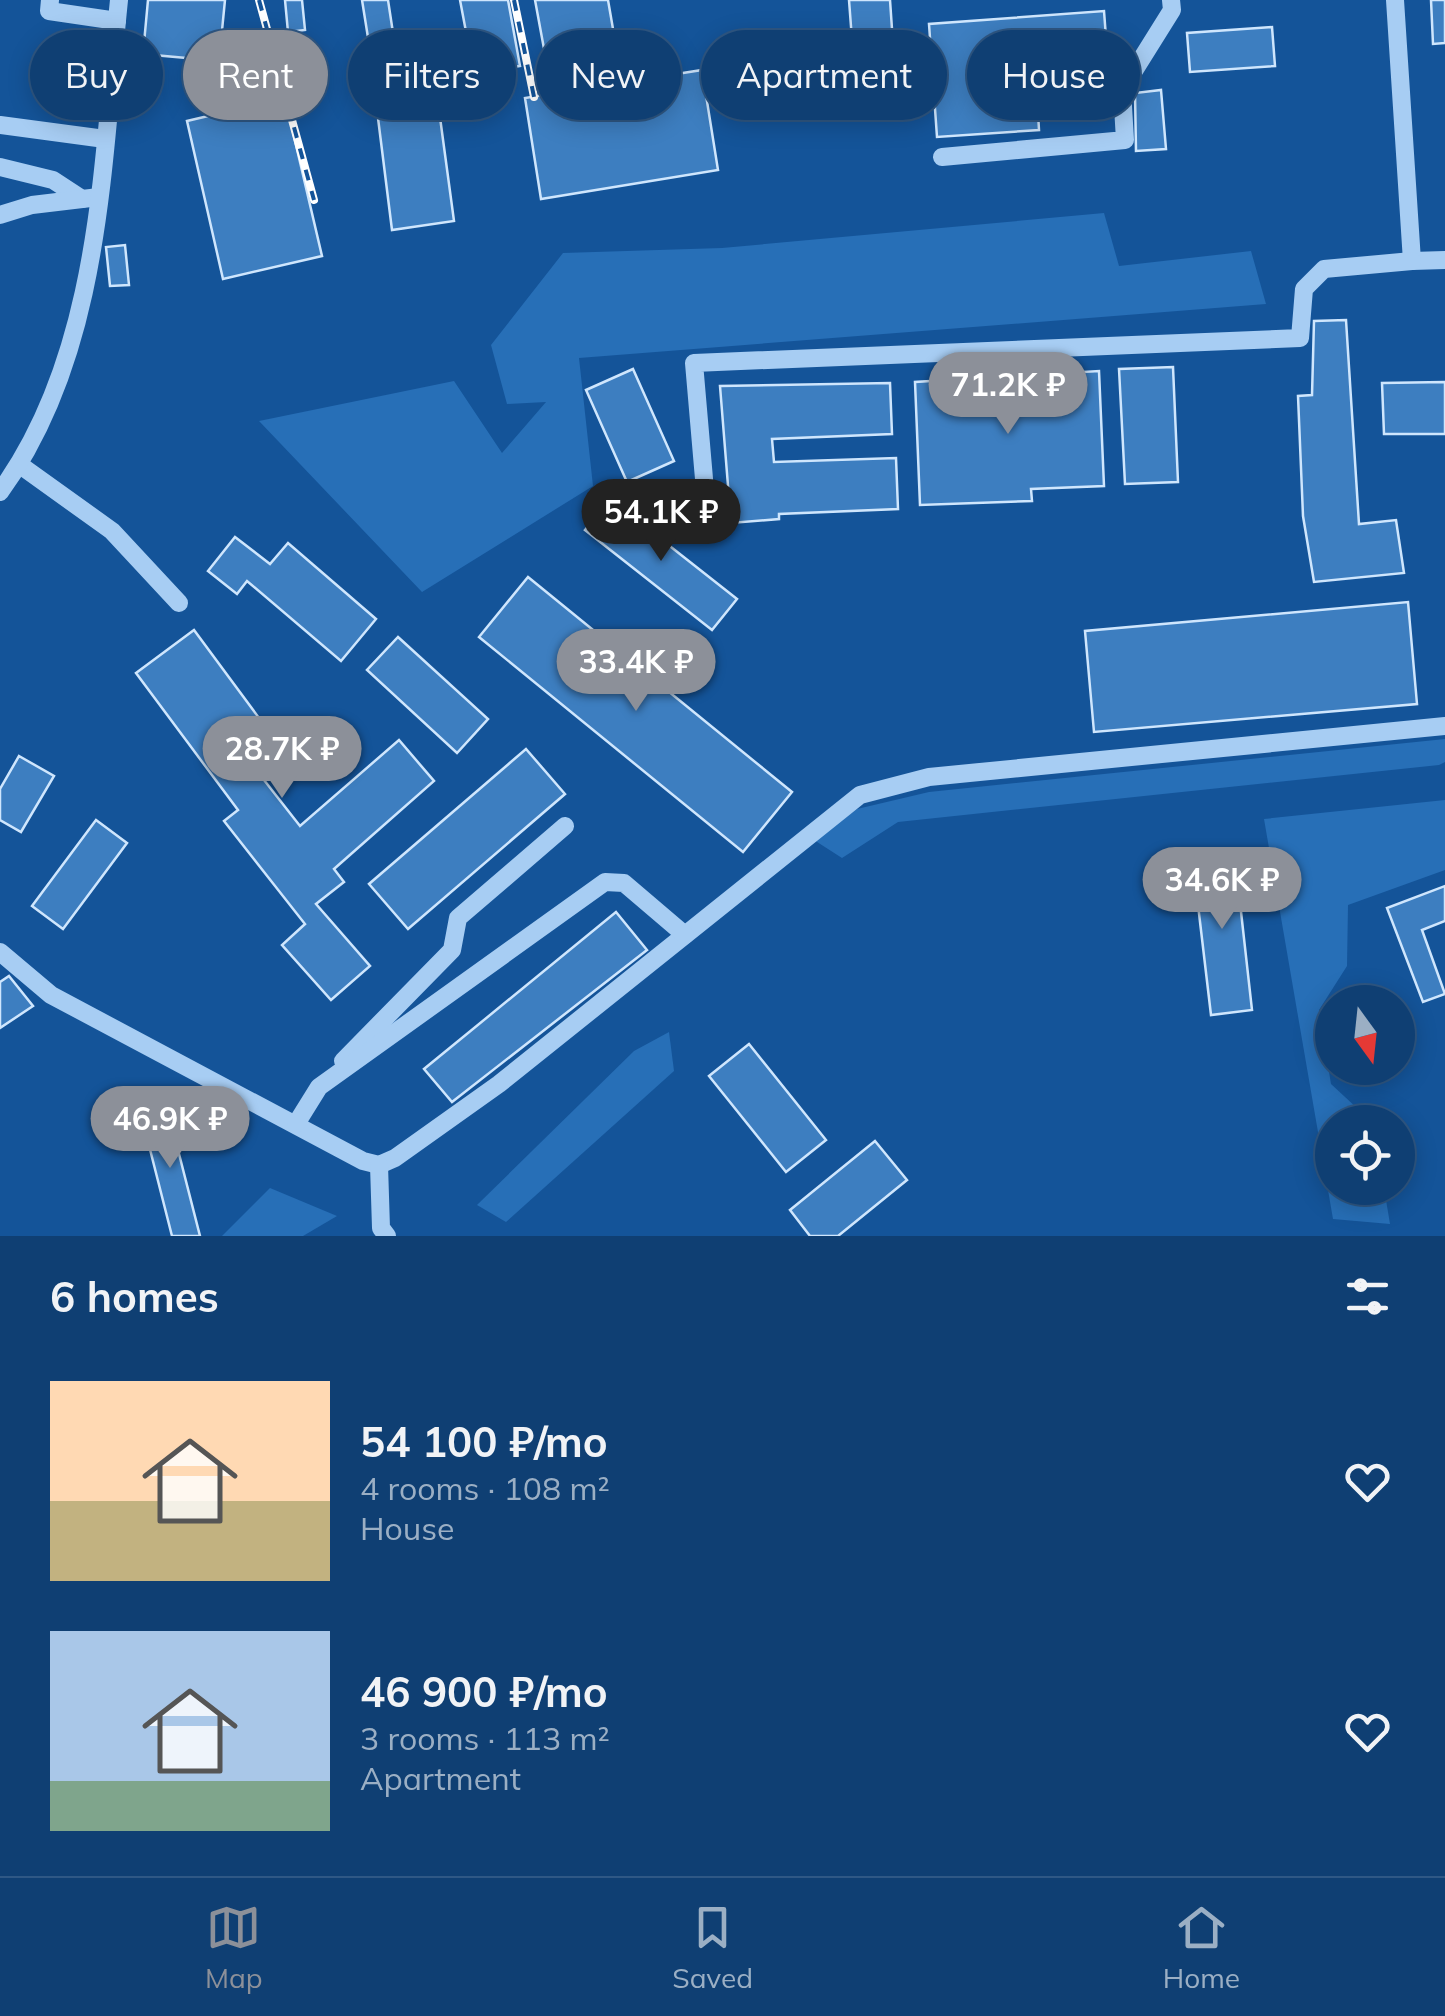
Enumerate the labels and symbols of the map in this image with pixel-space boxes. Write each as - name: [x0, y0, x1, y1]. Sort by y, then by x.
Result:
- pin: 71.2K ₽: [916, 352, 1100, 437]
- pin: 54.1K ₽: [569, 479, 753, 564]
- pin: 33.4K ₽: [544, 629, 728, 714]
- pin: 28.7K ₽: [190, 716, 374, 801]
- pin: 34.6K ₽: [1130, 847, 1314, 932]
- north arrow: [1315, 985, 1415, 1085]
- pin: 46.9K ₽: [78, 1086, 262, 1171]

